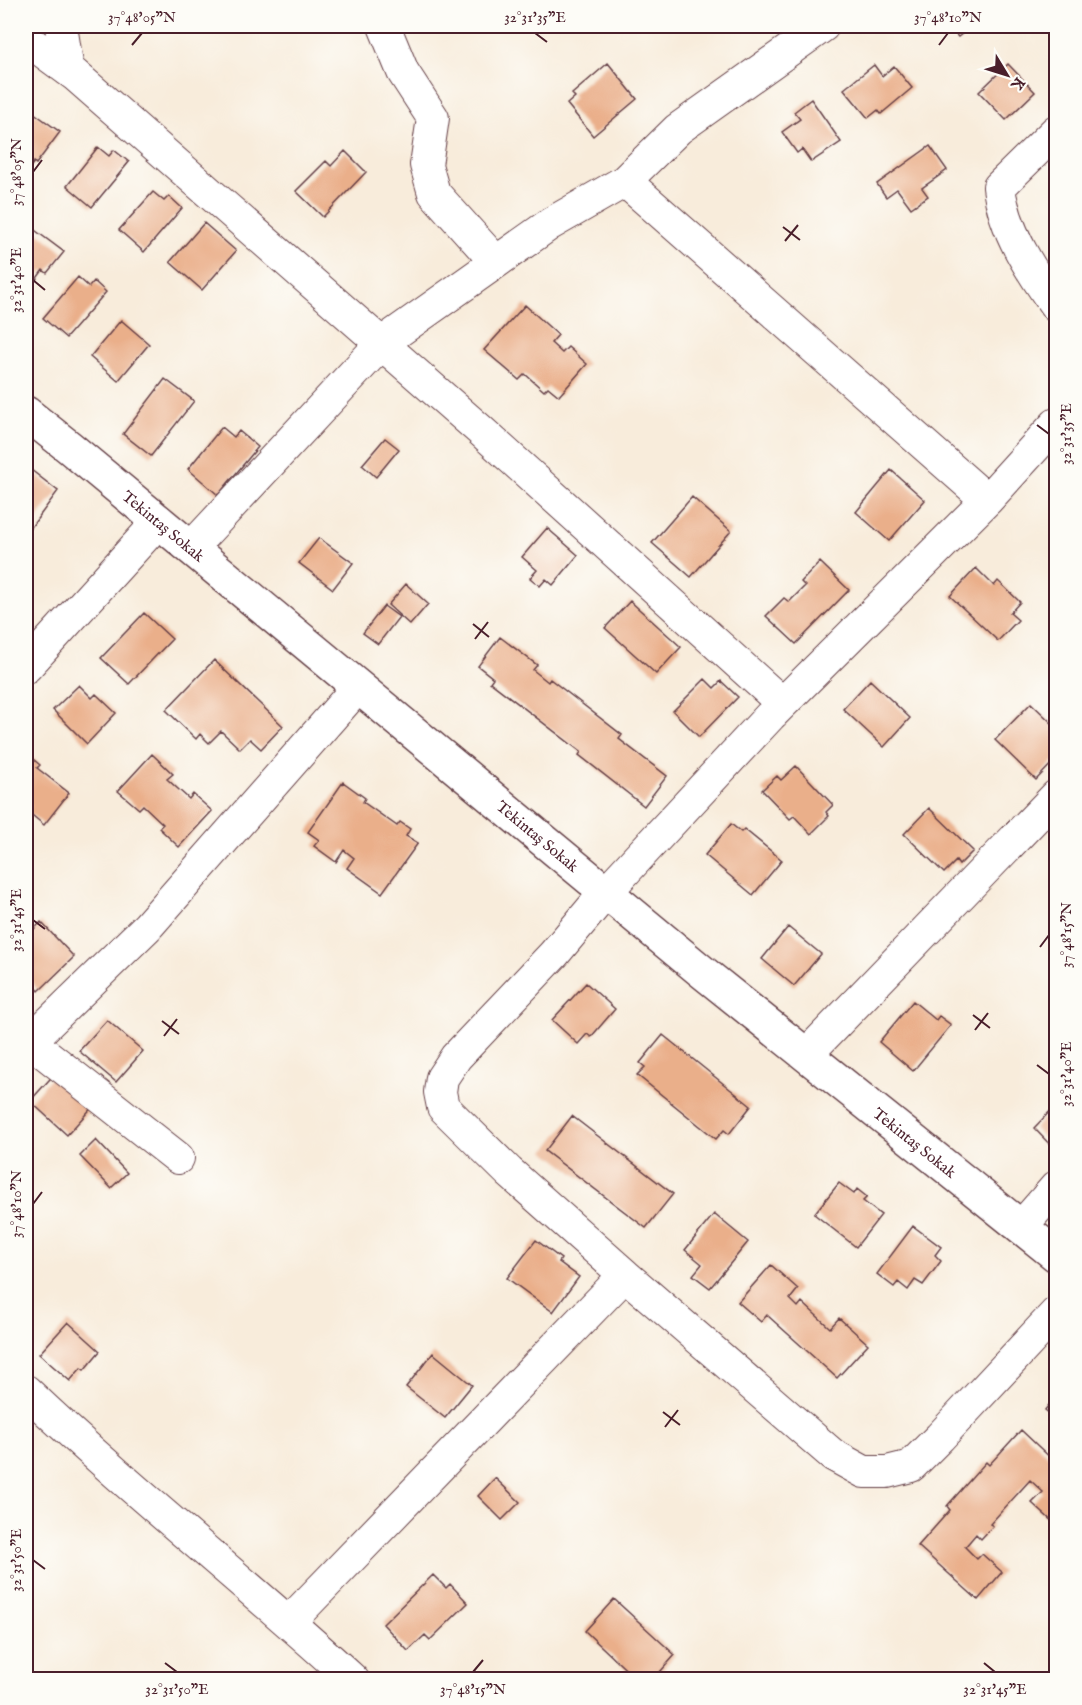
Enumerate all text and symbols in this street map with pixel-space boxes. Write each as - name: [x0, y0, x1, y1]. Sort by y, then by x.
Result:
- text: 37°48'05"N: [108, 8, 176, 27]
- text: 32°31'35"E: [504, 8, 566, 27]
- text: 37°48'10"N: [914, 8, 982, 27]
- north arrow: [977, 45, 1037, 105]
- text: K: [1005, 72, 1029, 95]
- text: 37°48'05"N: [7, 138, 26, 206]
- text: 32°31'40"E: [7, 247, 26, 313]
- text: 32°31'35"E: [1057, 403, 1076, 465]
- street label: Tekintaş Sokak: [117, 487, 208, 567]
- street label: Tekintaş Sokak: [491, 797, 582, 878]
- text: 32°31'45"E: [7, 888, 26, 952]
- text: 37°48'15"N: [1057, 902, 1076, 968]
- text: 32°31'40"E: [1057, 1041, 1076, 1107]
- street label: Tekintaş Sokak: [868, 1104, 960, 1184]
- text: 37°48'10"N: [7, 1170, 26, 1238]
- text: 32°31'50"E: [7, 1528, 26, 1592]
- text: 32°31'50"E: [145, 1680, 209, 1699]
- text: 37°48'15"N: [440, 1680, 506, 1699]
- text: 32°31'45"E: [963, 1680, 1027, 1699]

